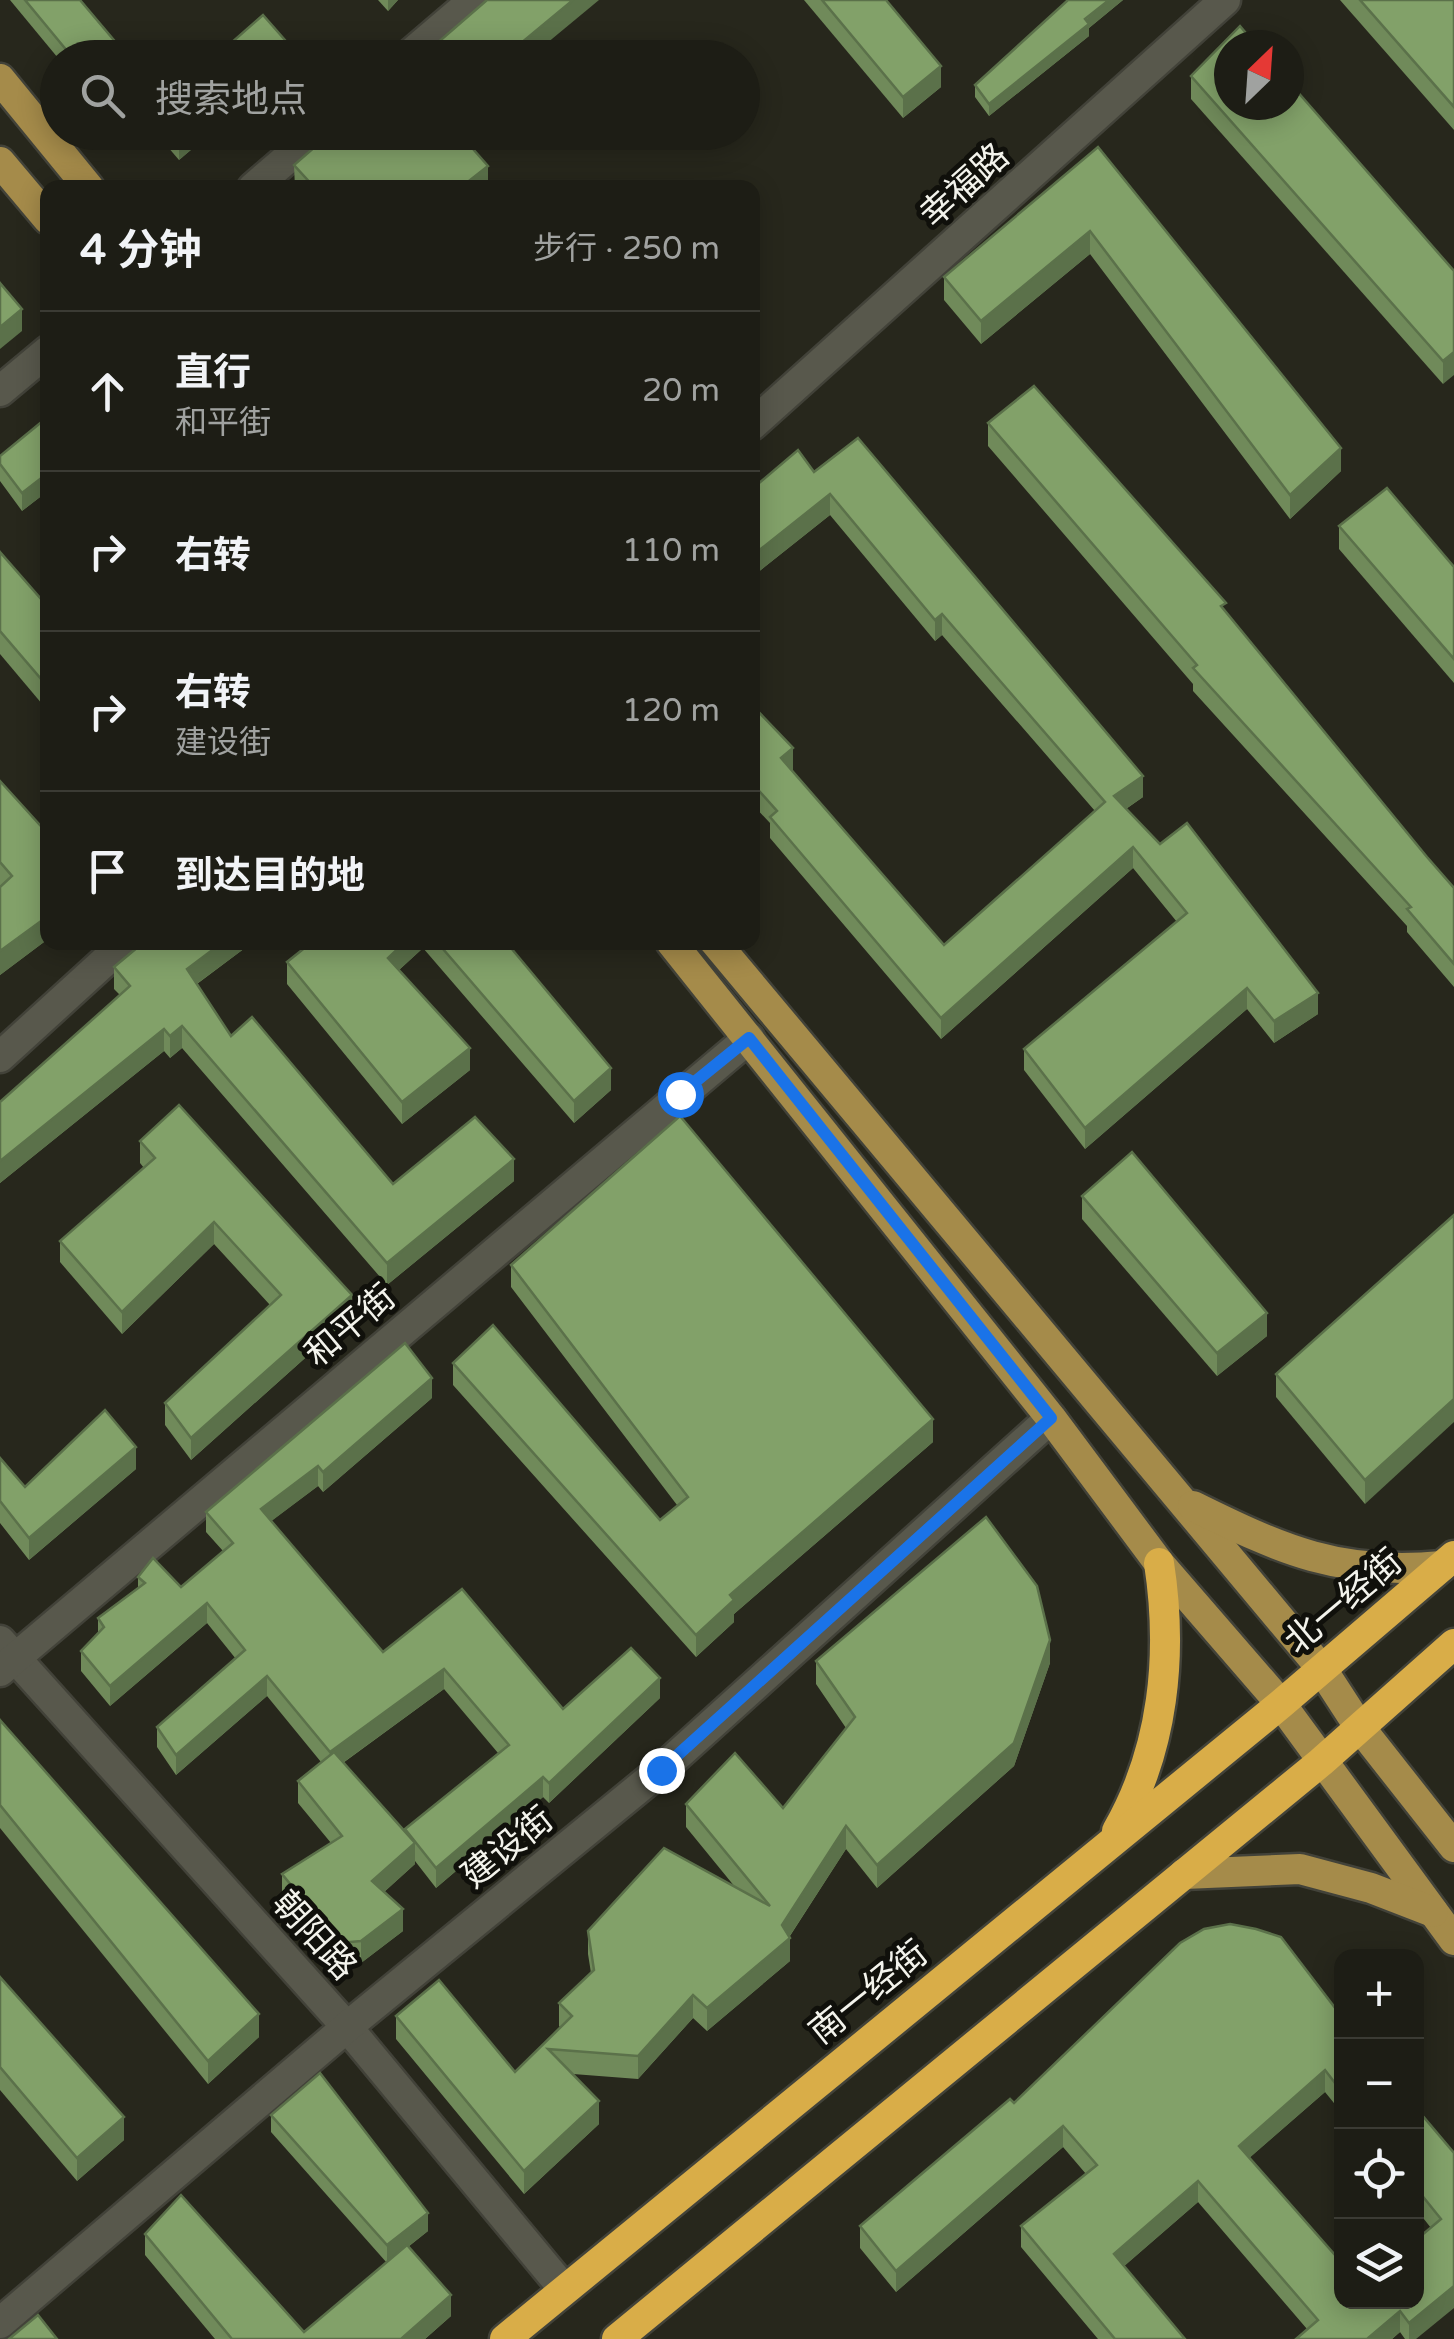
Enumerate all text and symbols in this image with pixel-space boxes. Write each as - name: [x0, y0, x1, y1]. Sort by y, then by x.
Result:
- north arrow: [1214, 30, 1304, 120]
- search box: [40, 40, 760, 150]
- icon: search: [75, 68, 130, 123]
- text: 搜索地点: [155, 77, 307, 123]
- street label: 幸福路: [912, 135, 1018, 236]
- text: 4 分钟: [80, 225, 201, 276]
- text: 步行 · 250 m: [533, 230, 720, 268]
- text: 直行: [175, 350, 251, 396]
- icon: ahead: [80, 364, 135, 419]
- text: 20 m: [642, 372, 720, 410]
- text: 和平街: [175, 404, 271, 442]
- icon: right: [80, 524, 135, 579]
- text: 110 m: [622, 532, 720, 570]
- text: 右转: [175, 533, 251, 579]
- text: 右转: [175, 670, 251, 716]
- icon: right: [80, 684, 135, 739]
- text: 120 m: [622, 692, 720, 730]
- text: 建设街: [175, 724, 271, 762]
- icon: arrive: [80, 844, 135, 899]
- text: 到达目的地: [175, 853, 365, 899]
- route start: [658, 1072, 704, 1118]
- street label: 和平街: [297, 1276, 404, 1376]
- street label: 北一经街: [1277, 1541, 1411, 1663]
- route end: [639, 1748, 685, 1794]
- street label: 建设街: [454, 1798, 562, 1897]
- street label: 朝阳路: [264, 1883, 365, 1989]
- street label: 南一经街: [801, 1932, 936, 2053]
- map controls: [1334, 1949, 1424, 2309]
- button: +: [1334, 1949, 1424, 2039]
- button: −: [1334, 2039, 1424, 2129]
- button: locate: [1334, 2129, 1424, 2219]
- button: layers: [1334, 2219, 1424, 2309]

